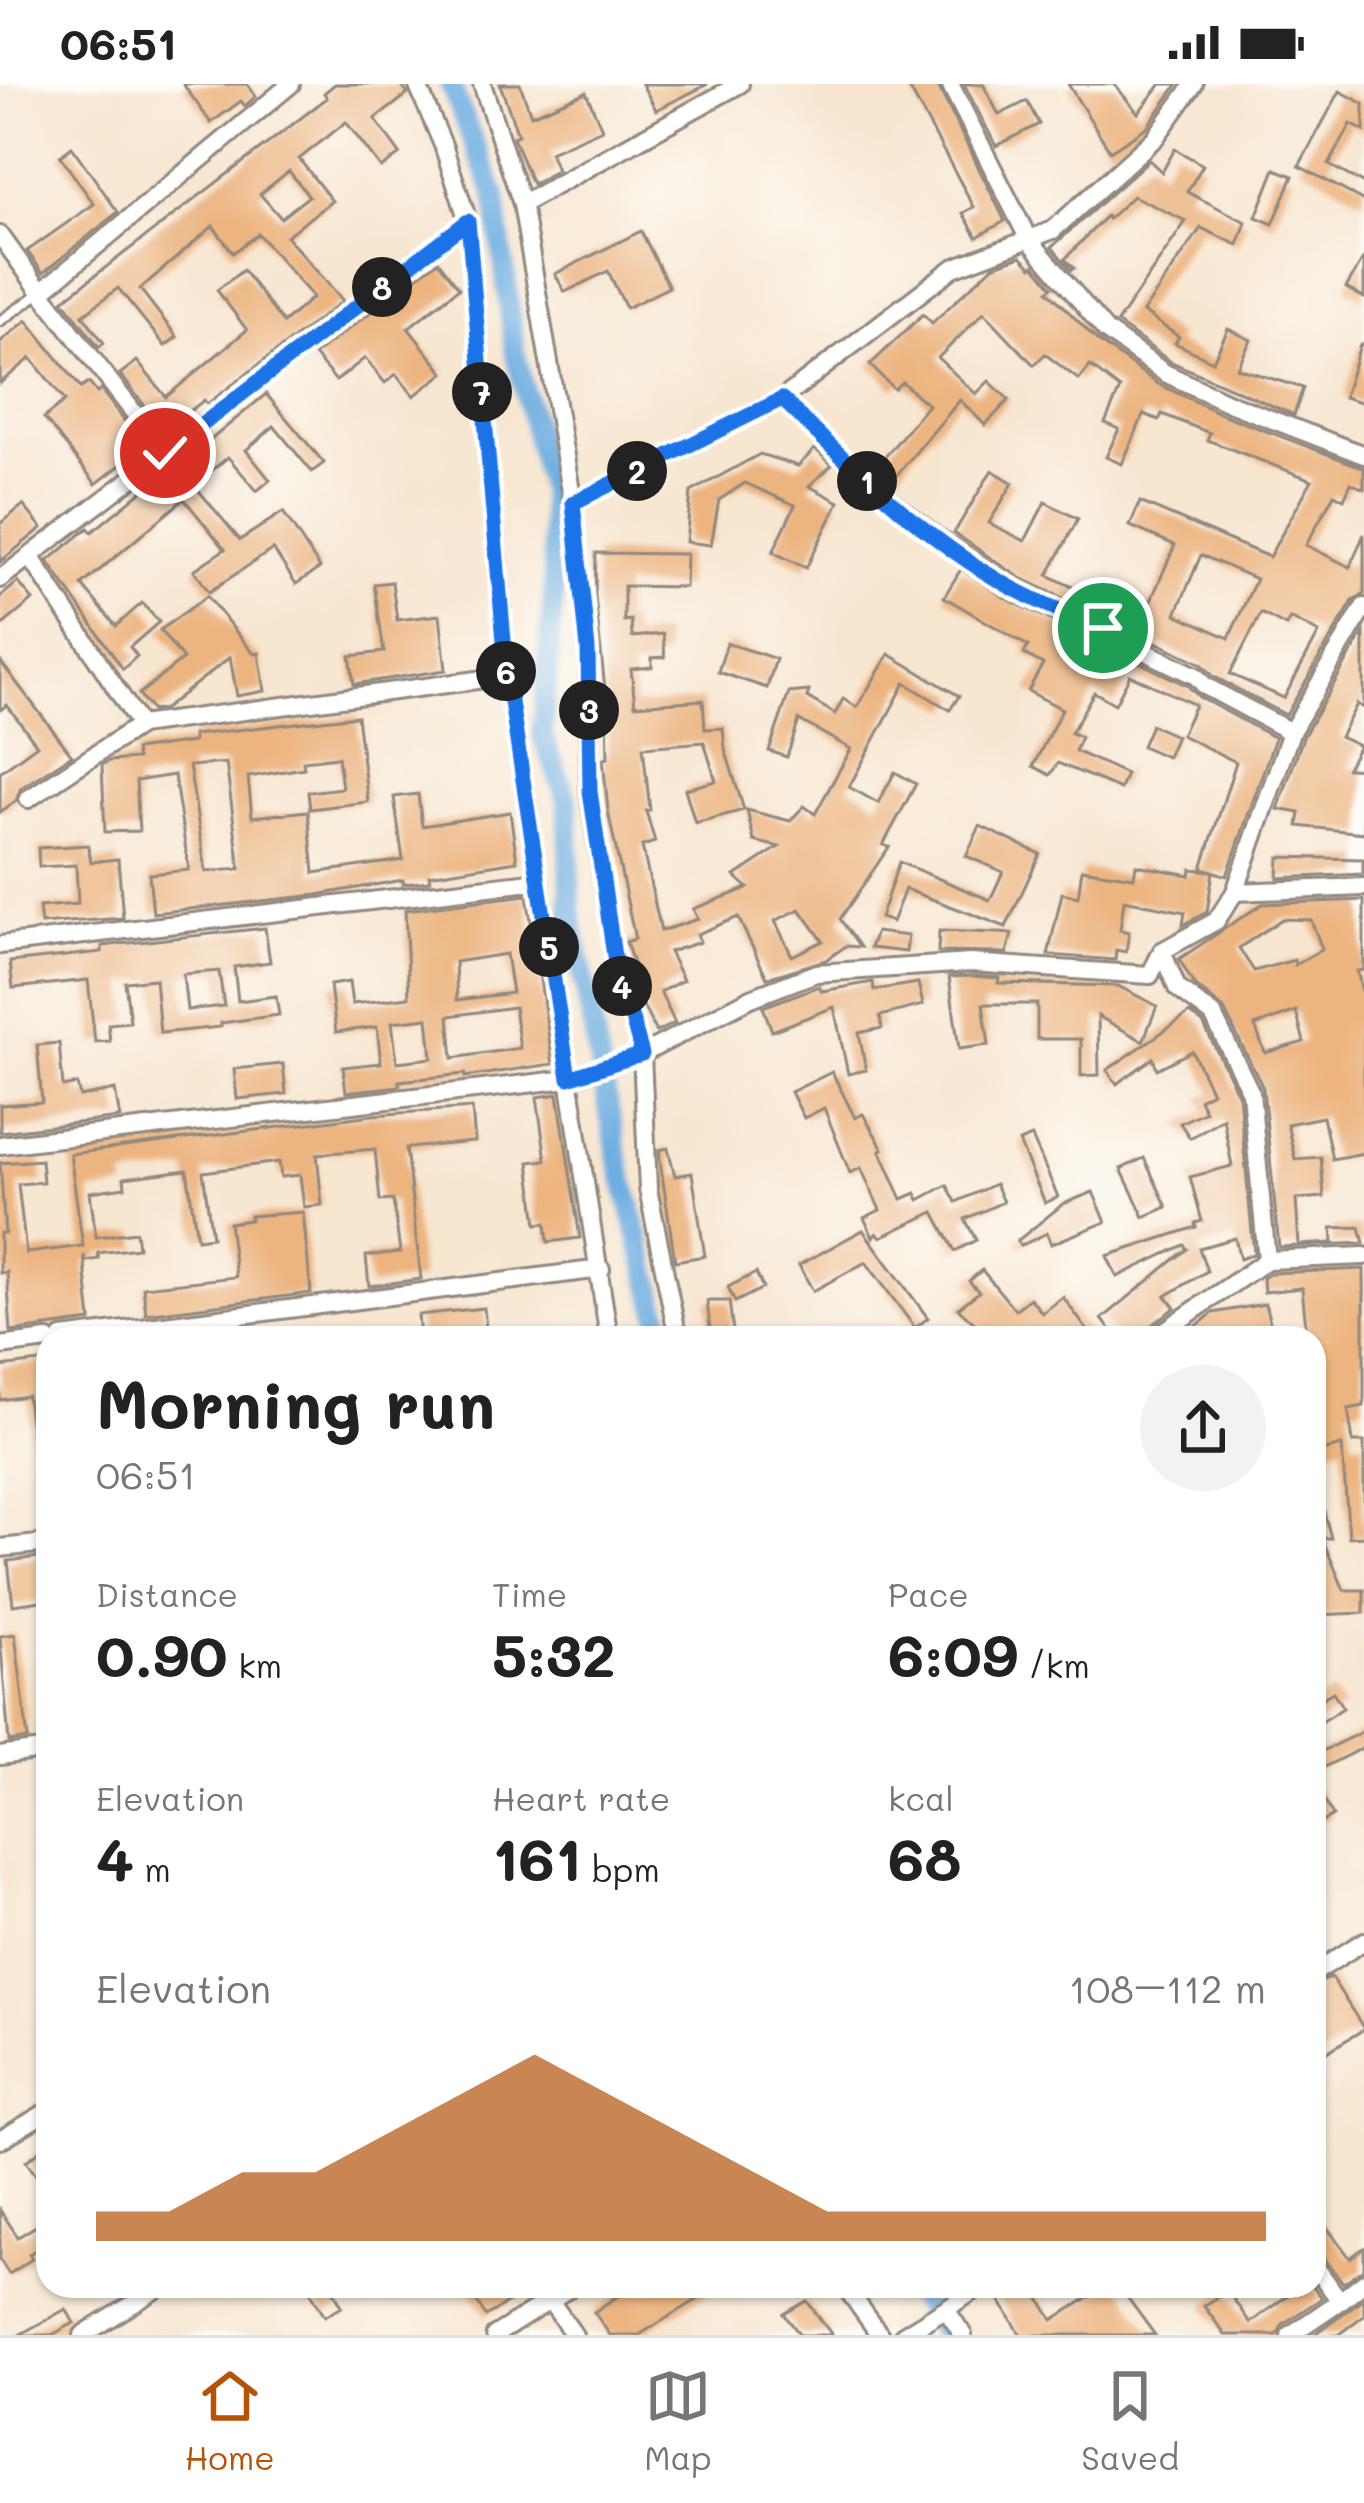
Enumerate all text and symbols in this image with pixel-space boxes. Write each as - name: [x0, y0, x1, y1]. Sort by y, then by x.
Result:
- text: 06:51: [60, 13, 177, 71]
- pin: 8: [352, 257, 412, 317]
- text: 8: [372, 265, 392, 308]
- pin: 7: [452, 362, 512, 422]
- text: 7: [473, 370, 491, 413]
- pin: [114, 402, 216, 504]
- icon: check: [132, 420, 198, 486]
- pin: 2: [607, 441, 667, 501]
- text: 2: [628, 449, 646, 492]
- pin: 1: [837, 451, 897, 511]
- text: 1: [860, 459, 874, 502]
- pin: [1052, 577, 1154, 679]
- icon: arrive: [1070, 595, 1136, 661]
- pin: 6: [476, 641, 536, 701]
- text: 6: [496, 649, 516, 692]
- pin: 3: [559, 680, 619, 740]
- text: 3: [579, 688, 599, 731]
- pin: 5: [519, 917, 579, 977]
- text: 5: [539, 925, 559, 968]
- pin: 4: [592, 956, 652, 1016]
- text: 4: [612, 964, 632, 1007]
- text: Morning run: [96, 1360, 495, 1446]
- button: share: [1140, 1365, 1266, 1491]
- text: 06:51: [96, 1448, 196, 1499]
- text: Distance: [96, 1572, 238, 1615]
- text: Time: [492, 1572, 567, 1615]
- text: Pace: [888, 1572, 969, 1615]
- text: 0.90: [96, 1615, 228, 1693]
- text: 5:32: [492, 1615, 616, 1693]
- text: 6:09: [888, 1615, 1018, 1693]
- text: km: [228, 1643, 282, 1686]
- text: /km: [1018, 1643, 1090, 1686]
- text: Elevation: [96, 1776, 244, 1819]
- text: Heart rate: [492, 1776, 670, 1819]
- text: kcal: [888, 1776, 954, 1819]
- text: 4: [96, 1819, 134, 1897]
- text: 161: [492, 1819, 581, 1897]
- text: 68: [888, 1819, 962, 1897]
- text: m: [134, 1847, 171, 1890]
- text: bpm: [581, 1847, 660, 1890]
- text: Elevation: [96, 1962, 271, 2013]
- text: 108–112 m: [1069, 1962, 1266, 2013]
- tab: Home: [185, 2363, 275, 2478]
- tab: Map: [644, 2363, 712, 2478]
- tab: Saved: [1081, 2363, 1179, 2478]

